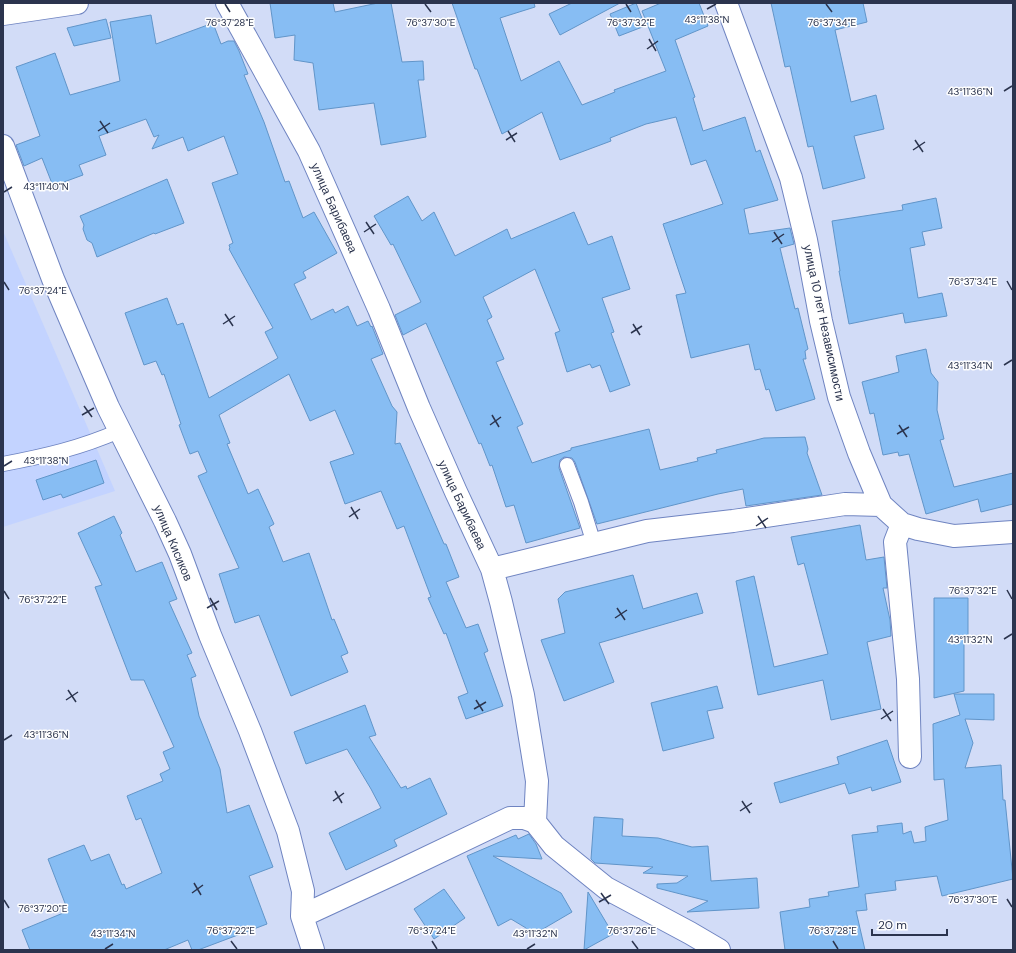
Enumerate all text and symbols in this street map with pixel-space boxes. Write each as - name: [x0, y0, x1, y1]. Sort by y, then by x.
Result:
- text: 43°11'38"N: [684, 13, 730, 26]
- text: 76°37'28"E: [206, 16, 254, 29]
- text: 76°37'30"E: [406, 16, 456, 29]
- text: 76°37'32"E: [607, 16, 655, 29]
- text: 76°37'34"E: [808, 16, 856, 29]
- text: 43°11'36"N: [947, 85, 993, 98]
- street label: улица Барибаева: [307, 160, 361, 256]
- text: 43°11'40"N: [23, 180, 69, 193]
- street label: улица 10 лет Независимости: [800, 243, 848, 403]
- text: 76°37'34"E: [949, 275, 997, 288]
- text: 76°37'24"E: [19, 284, 67, 297]
- text: 43°11'34"N: [947, 359, 993, 372]
- text: 43°11'38"N: [23, 454, 69, 467]
- street label: улица Барибаева: [434, 458, 490, 553]
- street label: улица Кисиков: [150, 503, 196, 583]
- text: 76°37'32"E: [949, 584, 997, 597]
- text: 76°37'22"E: [19, 593, 67, 606]
- text: 43°11'32"N: [948, 633, 992, 646]
- text: 43°11'36"N: [23, 728, 69, 741]
- text: 76°37'30"E: [948, 893, 998, 906]
- text: 76°37'20"E: [19, 902, 68, 915]
- scale bar: [872, 911, 947, 937]
- text: 20 m: [878, 917, 907, 933]
- text: 76°37'22"E: [207, 924, 255, 937]
- text: 76°37'24"E: [408, 924, 456, 937]
- text: 76°37'26"E: [608, 924, 657, 937]
- text: 76°37'28"E: [809, 924, 857, 937]
- text: 43°11'34"N: [90, 927, 136, 940]
- text: 43°11'32"N: [513, 927, 557, 940]

